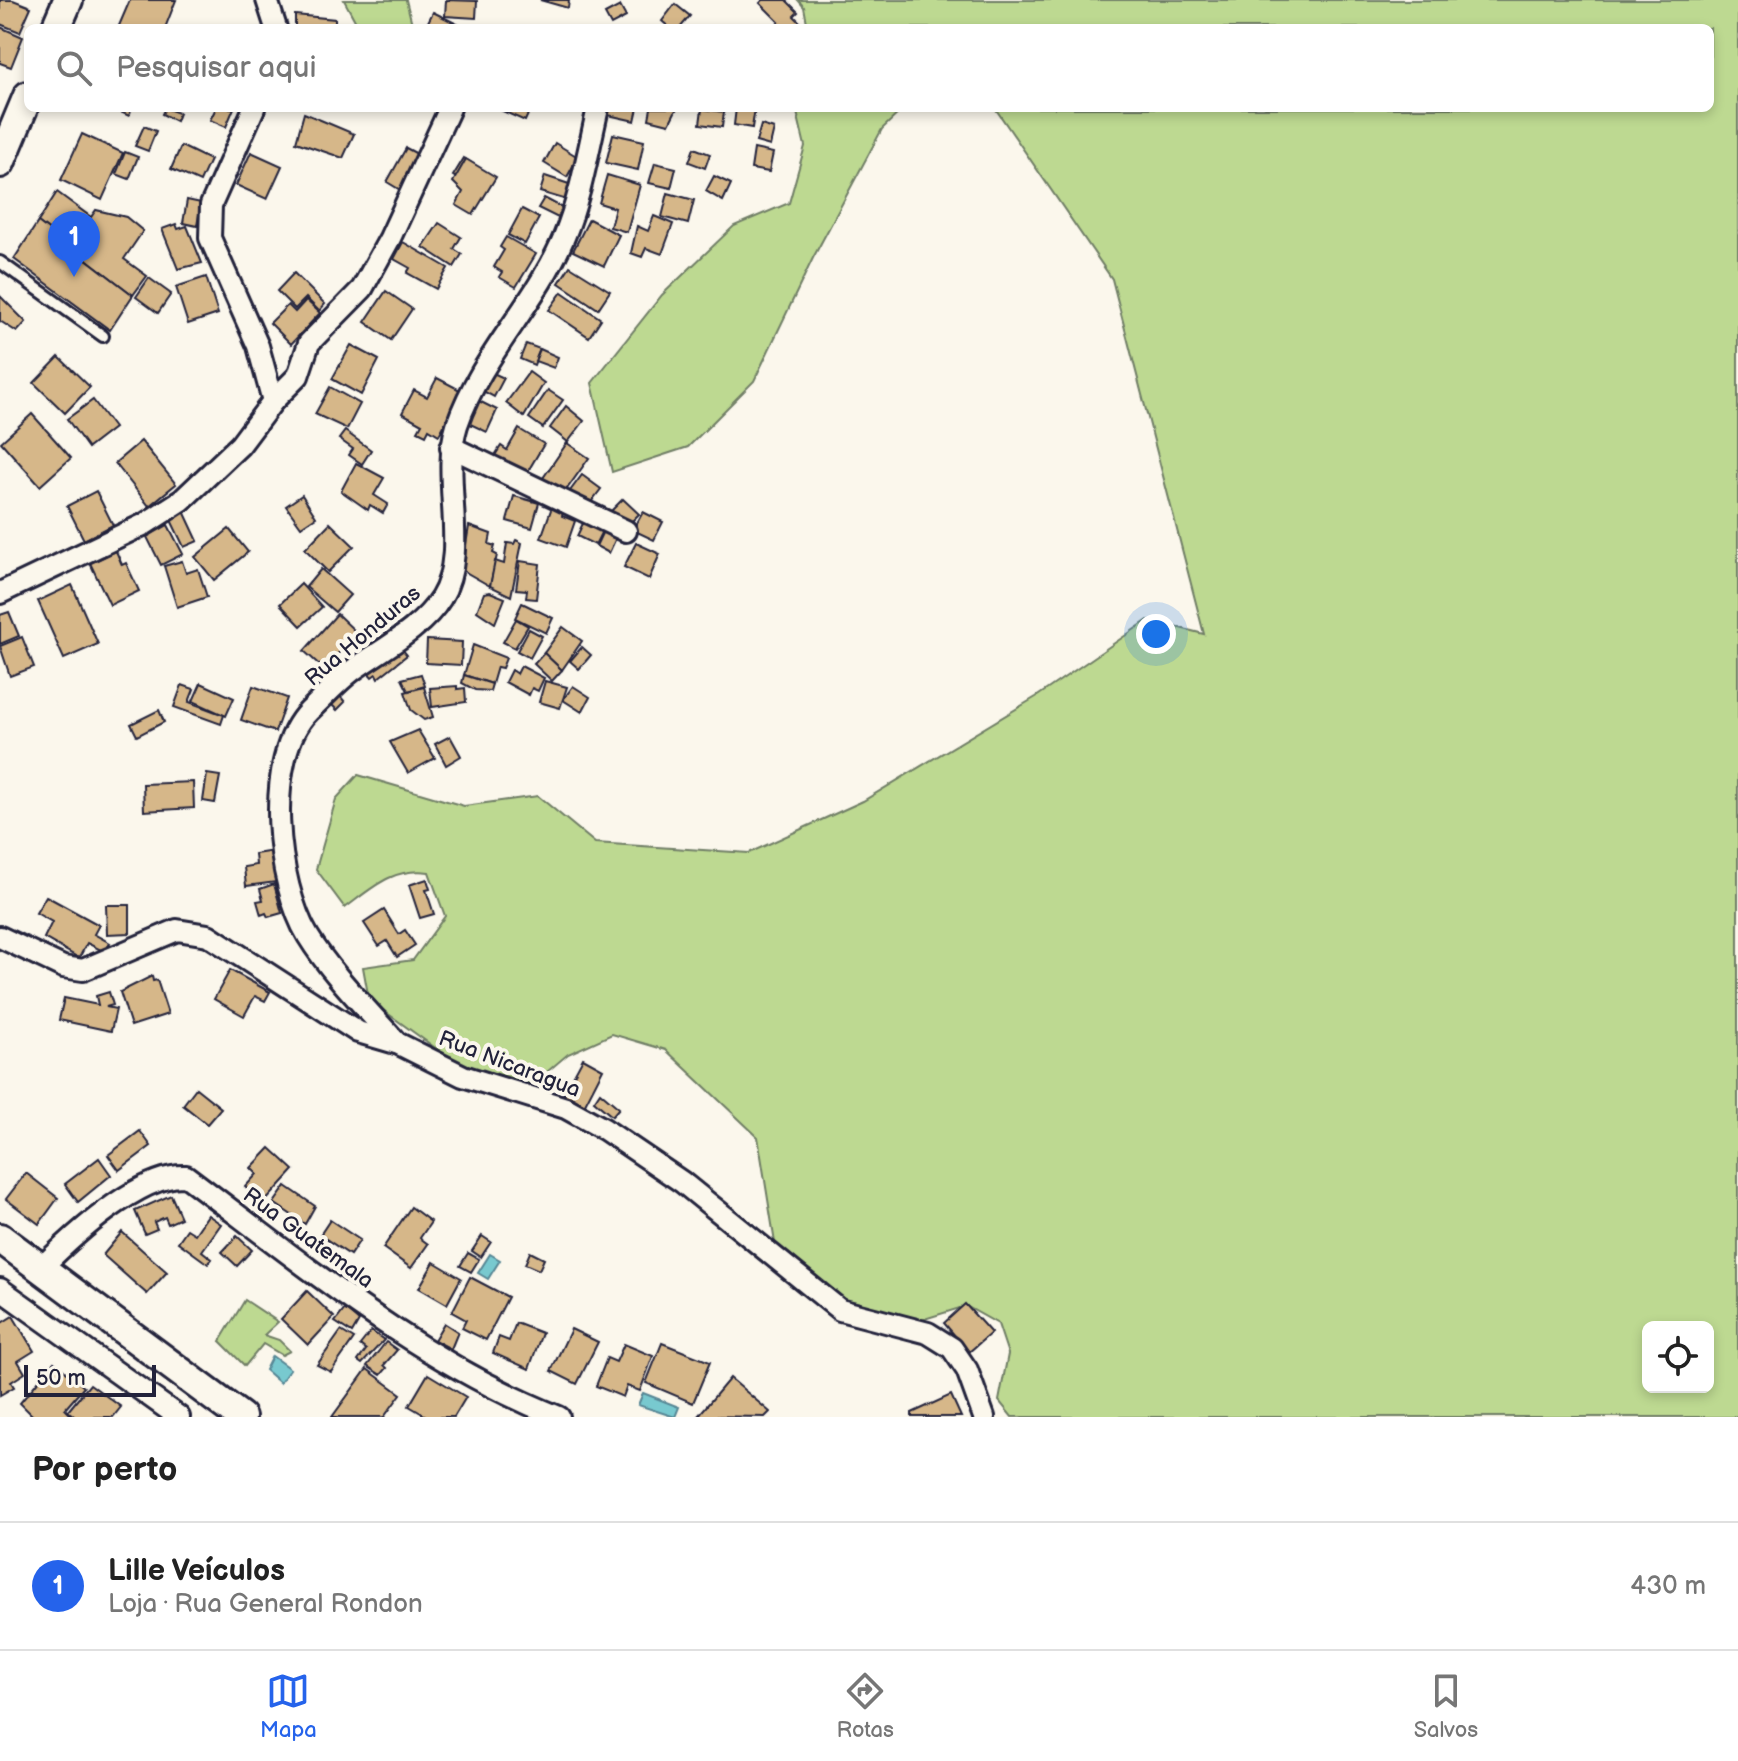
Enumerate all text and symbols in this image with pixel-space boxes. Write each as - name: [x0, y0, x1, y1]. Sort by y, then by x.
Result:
- search box: [24, 24, 1714, 112]
- icon: search: [52, 46, 96, 90]
- text: Pesquisar aqui: [116, 50, 317, 86]
- pin: 1: [48, 211, 100, 277]
- street label: Rua Honduras: [300, 580, 426, 692]
- your location: [1136, 614, 1176, 654]
- street label: Rua Nicaragua: [435, 1025, 584, 1104]
- street label: Rua Guatemala: [238, 1182, 379, 1295]
- map controls: [1642, 1321, 1714, 1393]
- button: locate: [1642, 1321, 1714, 1393]
- scale bar: [24, 1361, 156, 1397]
- text: 50 m: [36, 1365, 86, 1392]
- text: Por perto: [32, 1449, 177, 1490]
- text: Lille Veículos: [108, 1553, 285, 1589]
- text: 1: [53, 1571, 63, 1602]
- text: 430 m: [1630, 1571, 1706, 1602]
- text: Loja · Rua General Rondon: [108, 1589, 423, 1620]
- tab: Mapa: [260, 1669, 317, 1744]
- tab: Rotas: [836, 1669, 894, 1744]
- tab: Salvos: [1414, 1669, 1478, 1744]

